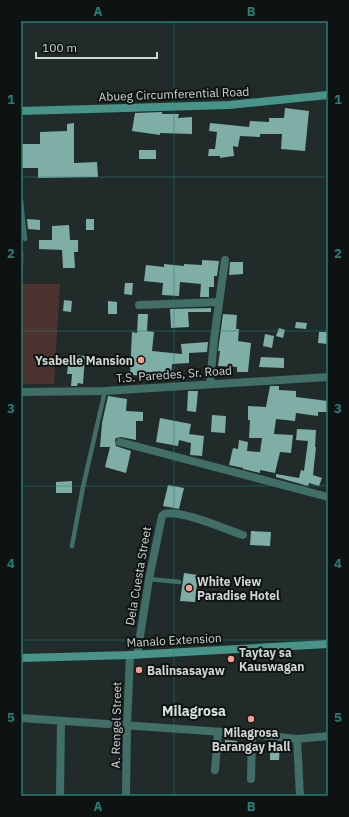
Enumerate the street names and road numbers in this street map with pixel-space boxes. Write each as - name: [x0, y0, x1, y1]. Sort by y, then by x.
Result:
- street label: Abueg Circumferential Road: [98, 84, 250, 104]
- street label: T.S. Paredes, Sr. Road: [115, 362, 233, 386]
- street label: Dela Cuesta Street: [122, 525, 154, 627]
- street label: Manalo Extension: [126, 630, 222, 650]
- street label: A. Rengel Street: [108, 682, 124, 768]

